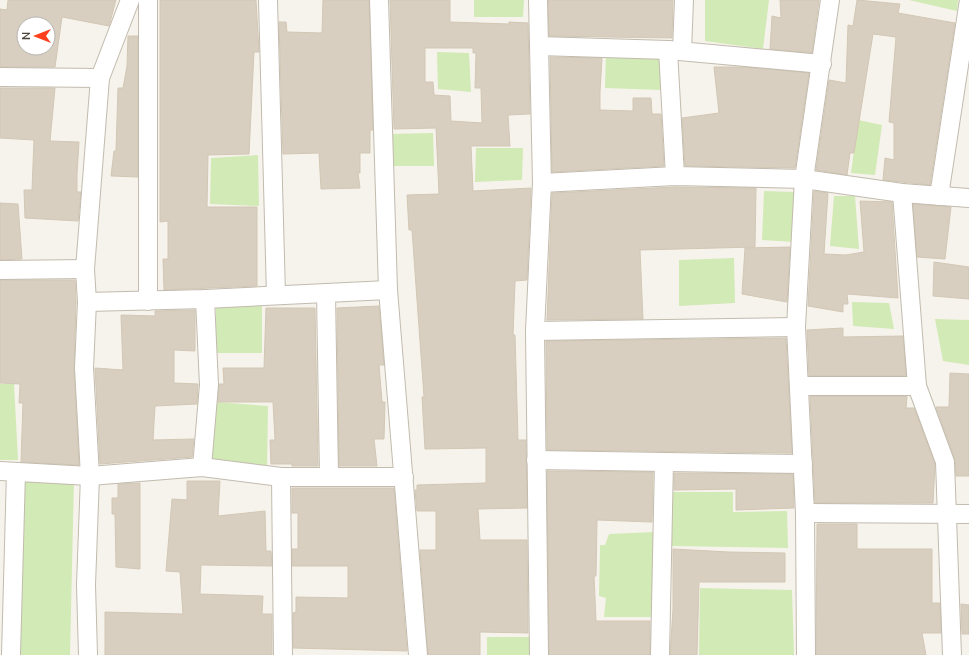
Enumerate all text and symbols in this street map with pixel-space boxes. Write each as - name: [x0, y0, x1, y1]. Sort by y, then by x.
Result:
- north arrow: [16, 16, 56, 56]
- text: N: [19, 32, 34, 40]

